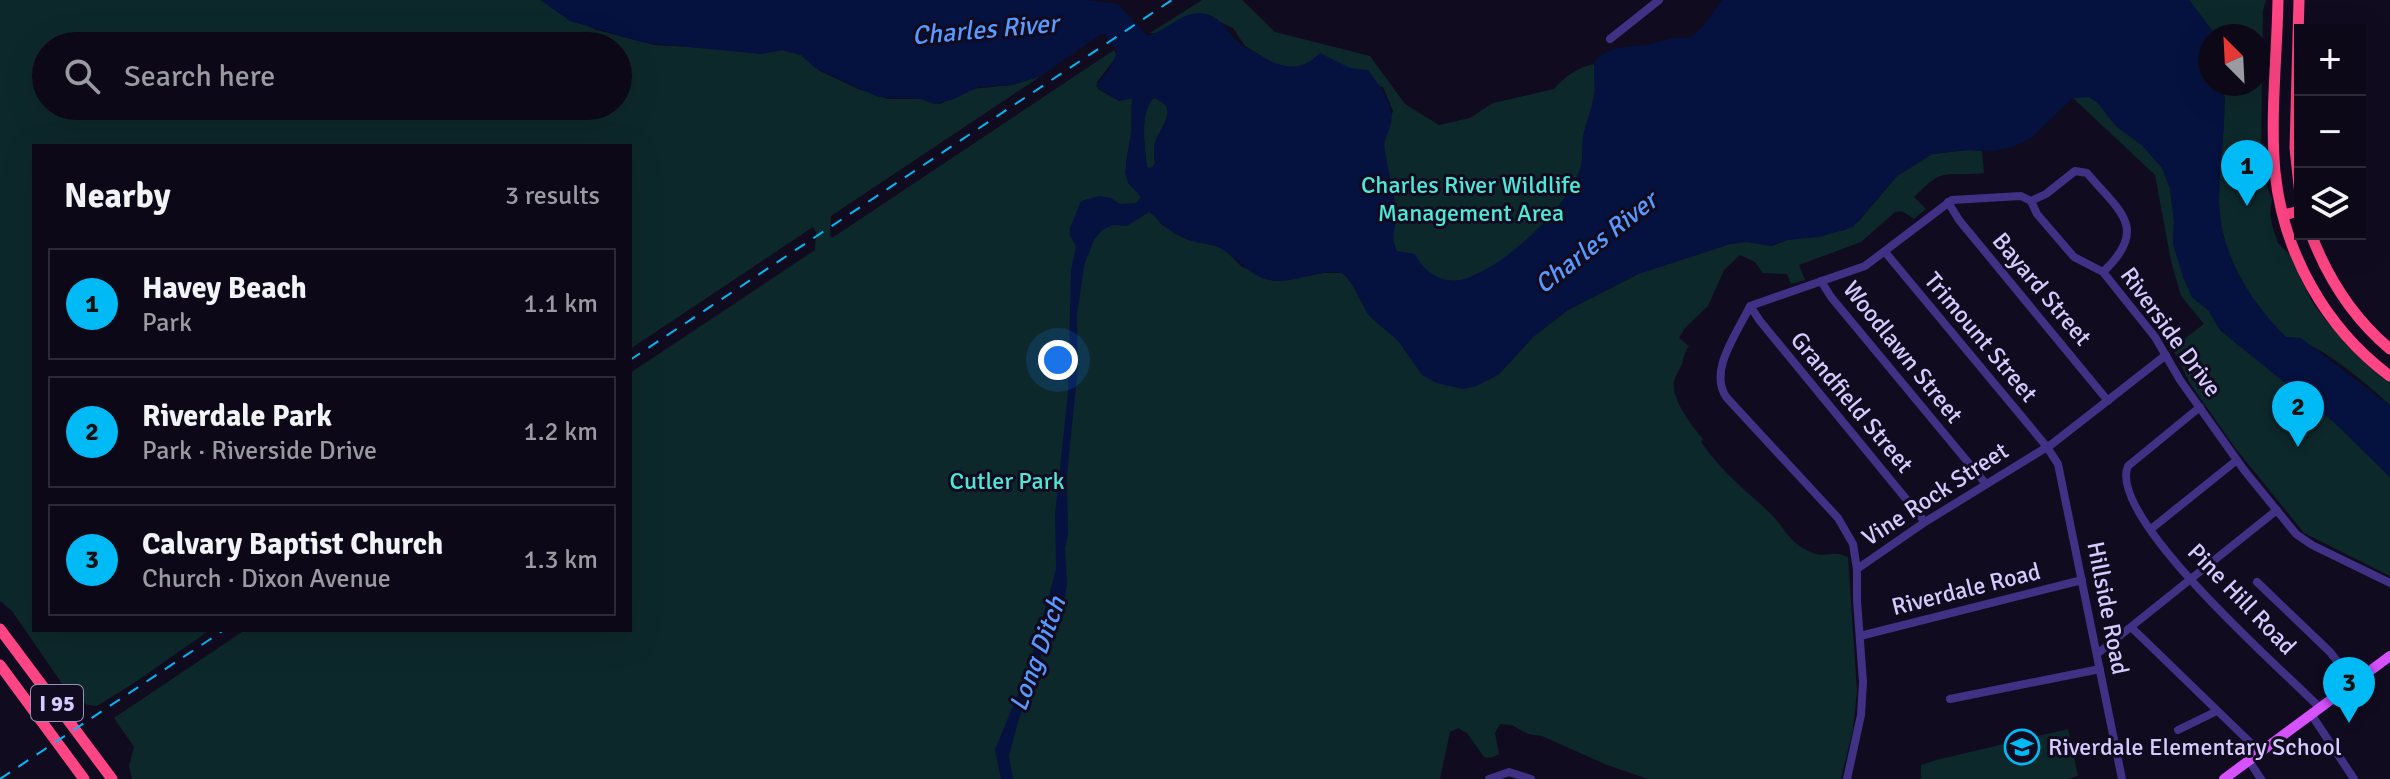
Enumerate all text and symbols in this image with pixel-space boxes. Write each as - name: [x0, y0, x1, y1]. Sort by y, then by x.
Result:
- water label: Charles River: [911, 7, 1063, 52]
- north arrow: [2198, 24, 2270, 96]
- map controls: [2294, 24, 2366, 240]
- button: +: [2294, 24, 2366, 96]
- search box: [32, 32, 632, 120]
- icon: search: [60, 54, 104, 98]
- text: Search here: [124, 58, 275, 95]
- button: −: [2294, 96, 2366, 168]
- pin: 1: [2221, 140, 2273, 206]
- button: layers: [2294, 168, 2366, 240]
- park label: Charles River Wildlife Management Area: [1361, 170, 1581, 228]
- text: Nearby: [64, 175, 171, 217]
- text: 3 results: [505, 180, 600, 212]
- water label: Charles River: [1528, 183, 1666, 301]
- street label: Bayard Street: [1986, 226, 2098, 352]
- street label: Riverside Drive: [2114, 261, 2228, 403]
- street label: Trimount Street: [1918, 266, 2044, 408]
- text: Havey Beach: [142, 270, 307, 307]
- street label: Woodlawn Street: [1836, 275, 1970, 429]
- text: 1: [85, 288, 99, 320]
- text: 1.1 km: [524, 288, 598, 320]
- text: Park: [142, 307, 192, 339]
- street label: Grandfield Street: [1784, 325, 1920, 479]
- your location: [1038, 340, 1078, 380]
- pin: 2: [2272, 381, 2324, 447]
- text: Riverdale Park: [142, 398, 332, 435]
- text: 2: [85, 416, 99, 448]
- text: 1.2 km: [524, 416, 598, 448]
- text: Park · Riverside Drive: [142, 435, 377, 467]
- street label: Vine Rock Street: [1856, 436, 2014, 552]
- park label: Cutler Park: [950, 466, 1064, 496]
- text: Calvary Baptist Church: [142, 526, 443, 563]
- street label: Pine Hill Road: [2181, 537, 2303, 661]
- street label: Hillside Road: [2080, 539, 2136, 677]
- text: 3: [85, 544, 99, 576]
- text: 1.3 km: [524, 544, 598, 576]
- street label: Riverdale Road: [1888, 556, 2044, 622]
- text: Church · Dixon Avenue: [142, 563, 391, 595]
- water label: Long Ditch: [1003, 592, 1074, 715]
- pin: 3: [2323, 657, 2375, 723]
- road number: I 95: [31, 685, 83, 721]
- school or university icon: Riverdale Elementary School: [2003, 728, 2041, 766]
- place label: Riverdale Elementary School: [2048, 732, 2342, 762]

